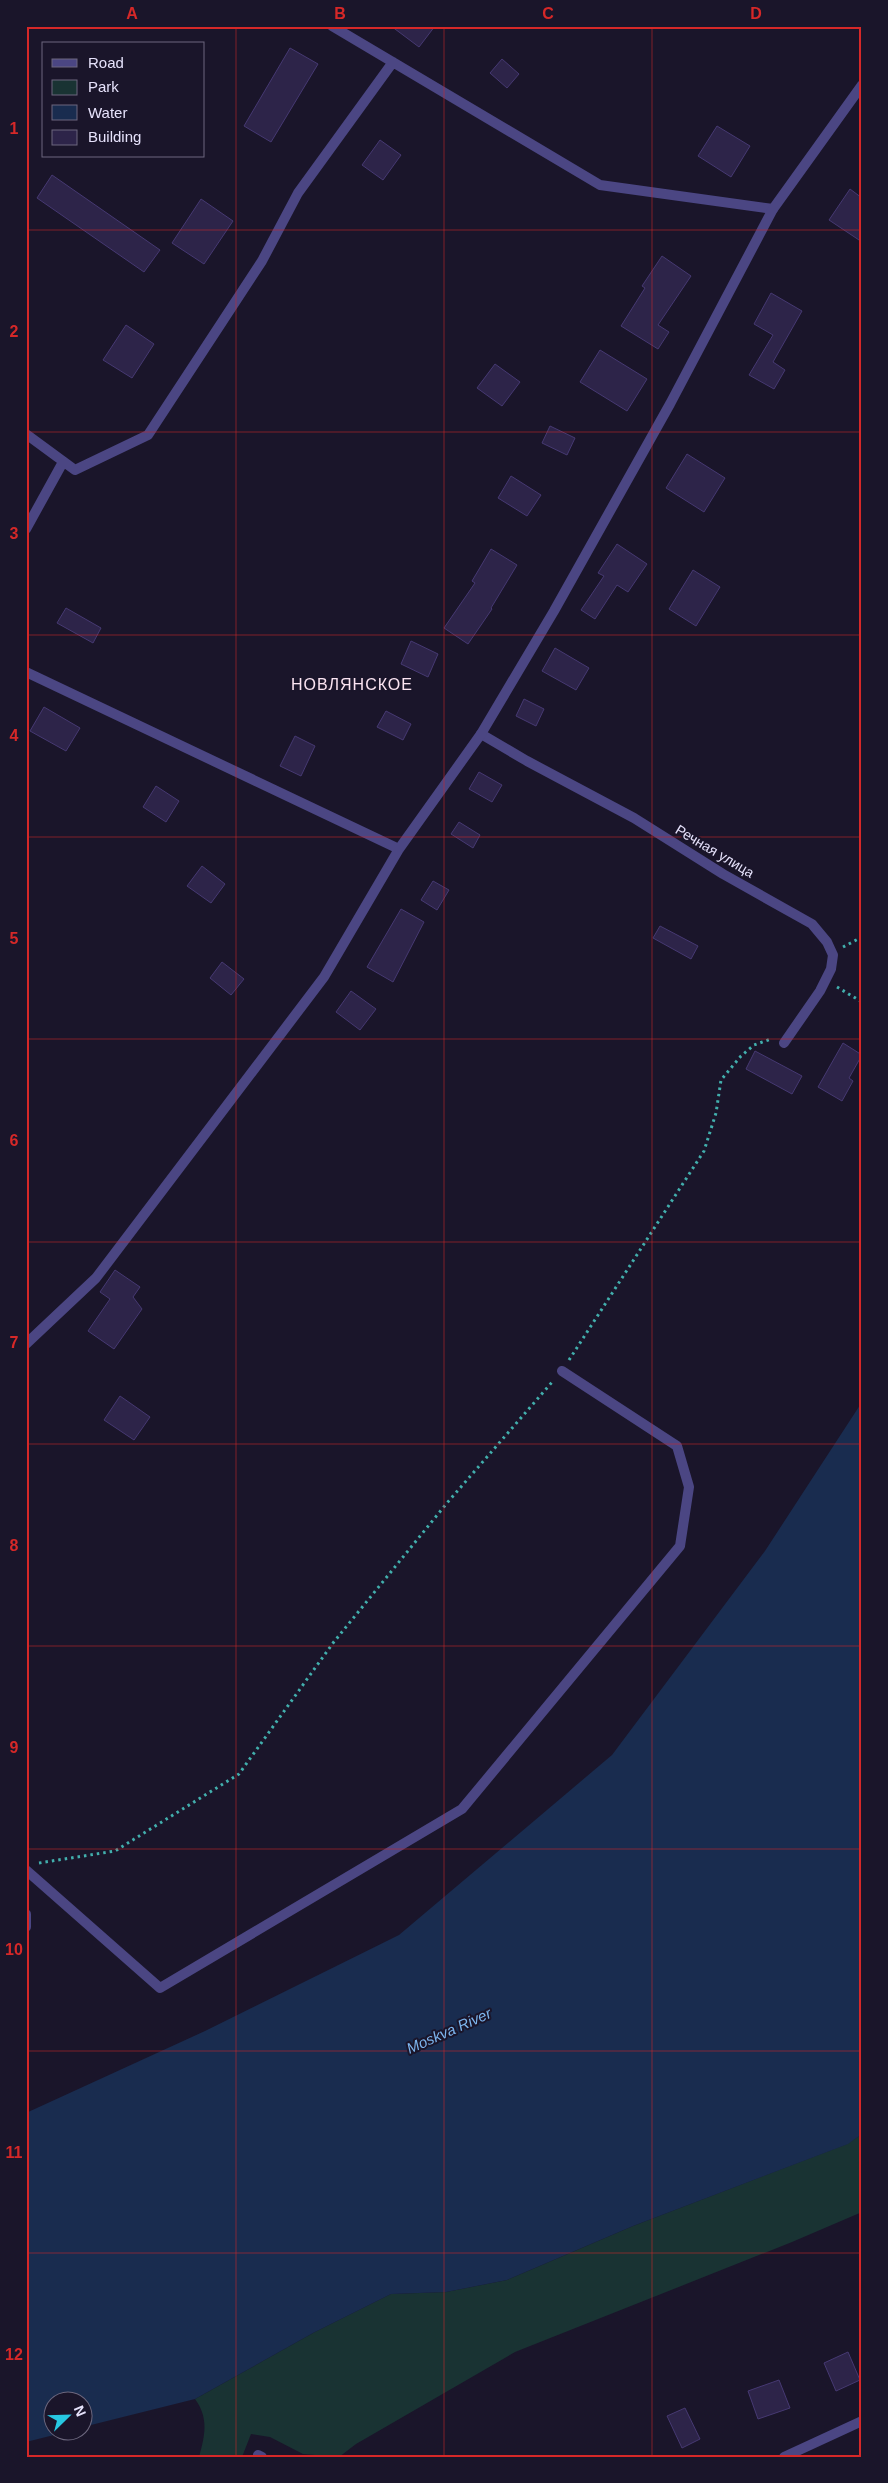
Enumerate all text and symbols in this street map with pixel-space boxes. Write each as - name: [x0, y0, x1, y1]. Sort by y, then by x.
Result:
- text: A: [126, 5, 138, 22]
- text: B: [334, 5, 346, 22]
- text: C: [542, 5, 554, 22]
- text: D: [750, 5, 762, 22]
- legend: [42, 42, 205, 158]
- text: Road: [88, 54, 124, 71]
- text: Park: [88, 78, 119, 95]
- text: Water: [88, 104, 127, 121]
- text: 1: [10, 120, 19, 137]
- text: Building: [88, 128, 141, 145]
- text: 2: [10, 323, 19, 340]
- text: 3: [10, 525, 19, 542]
- district label: НОВЛЯНСКОЕ: [291, 676, 413, 693]
- text: 4: [10, 727, 19, 744]
- street label: Речная улица: [673, 821, 757, 881]
- text: 5: [10, 930, 19, 947]
- text: 6: [10, 1132, 19, 1149]
- text: 7: [10, 1334, 19, 1351]
- text: 8: [10, 1537, 19, 1554]
- text: 9: [10, 1739, 19, 1756]
- text: 10: [5, 1941, 23, 1958]
- water label: Moskva River: [404, 2004, 495, 2057]
- text: 11: [6, 2144, 23, 2161]
- text: 12: [5, 2346, 23, 2363]
- north arrow: [42, 2390, 92, 2440]
- text: N: [71, 2403, 89, 2419]

